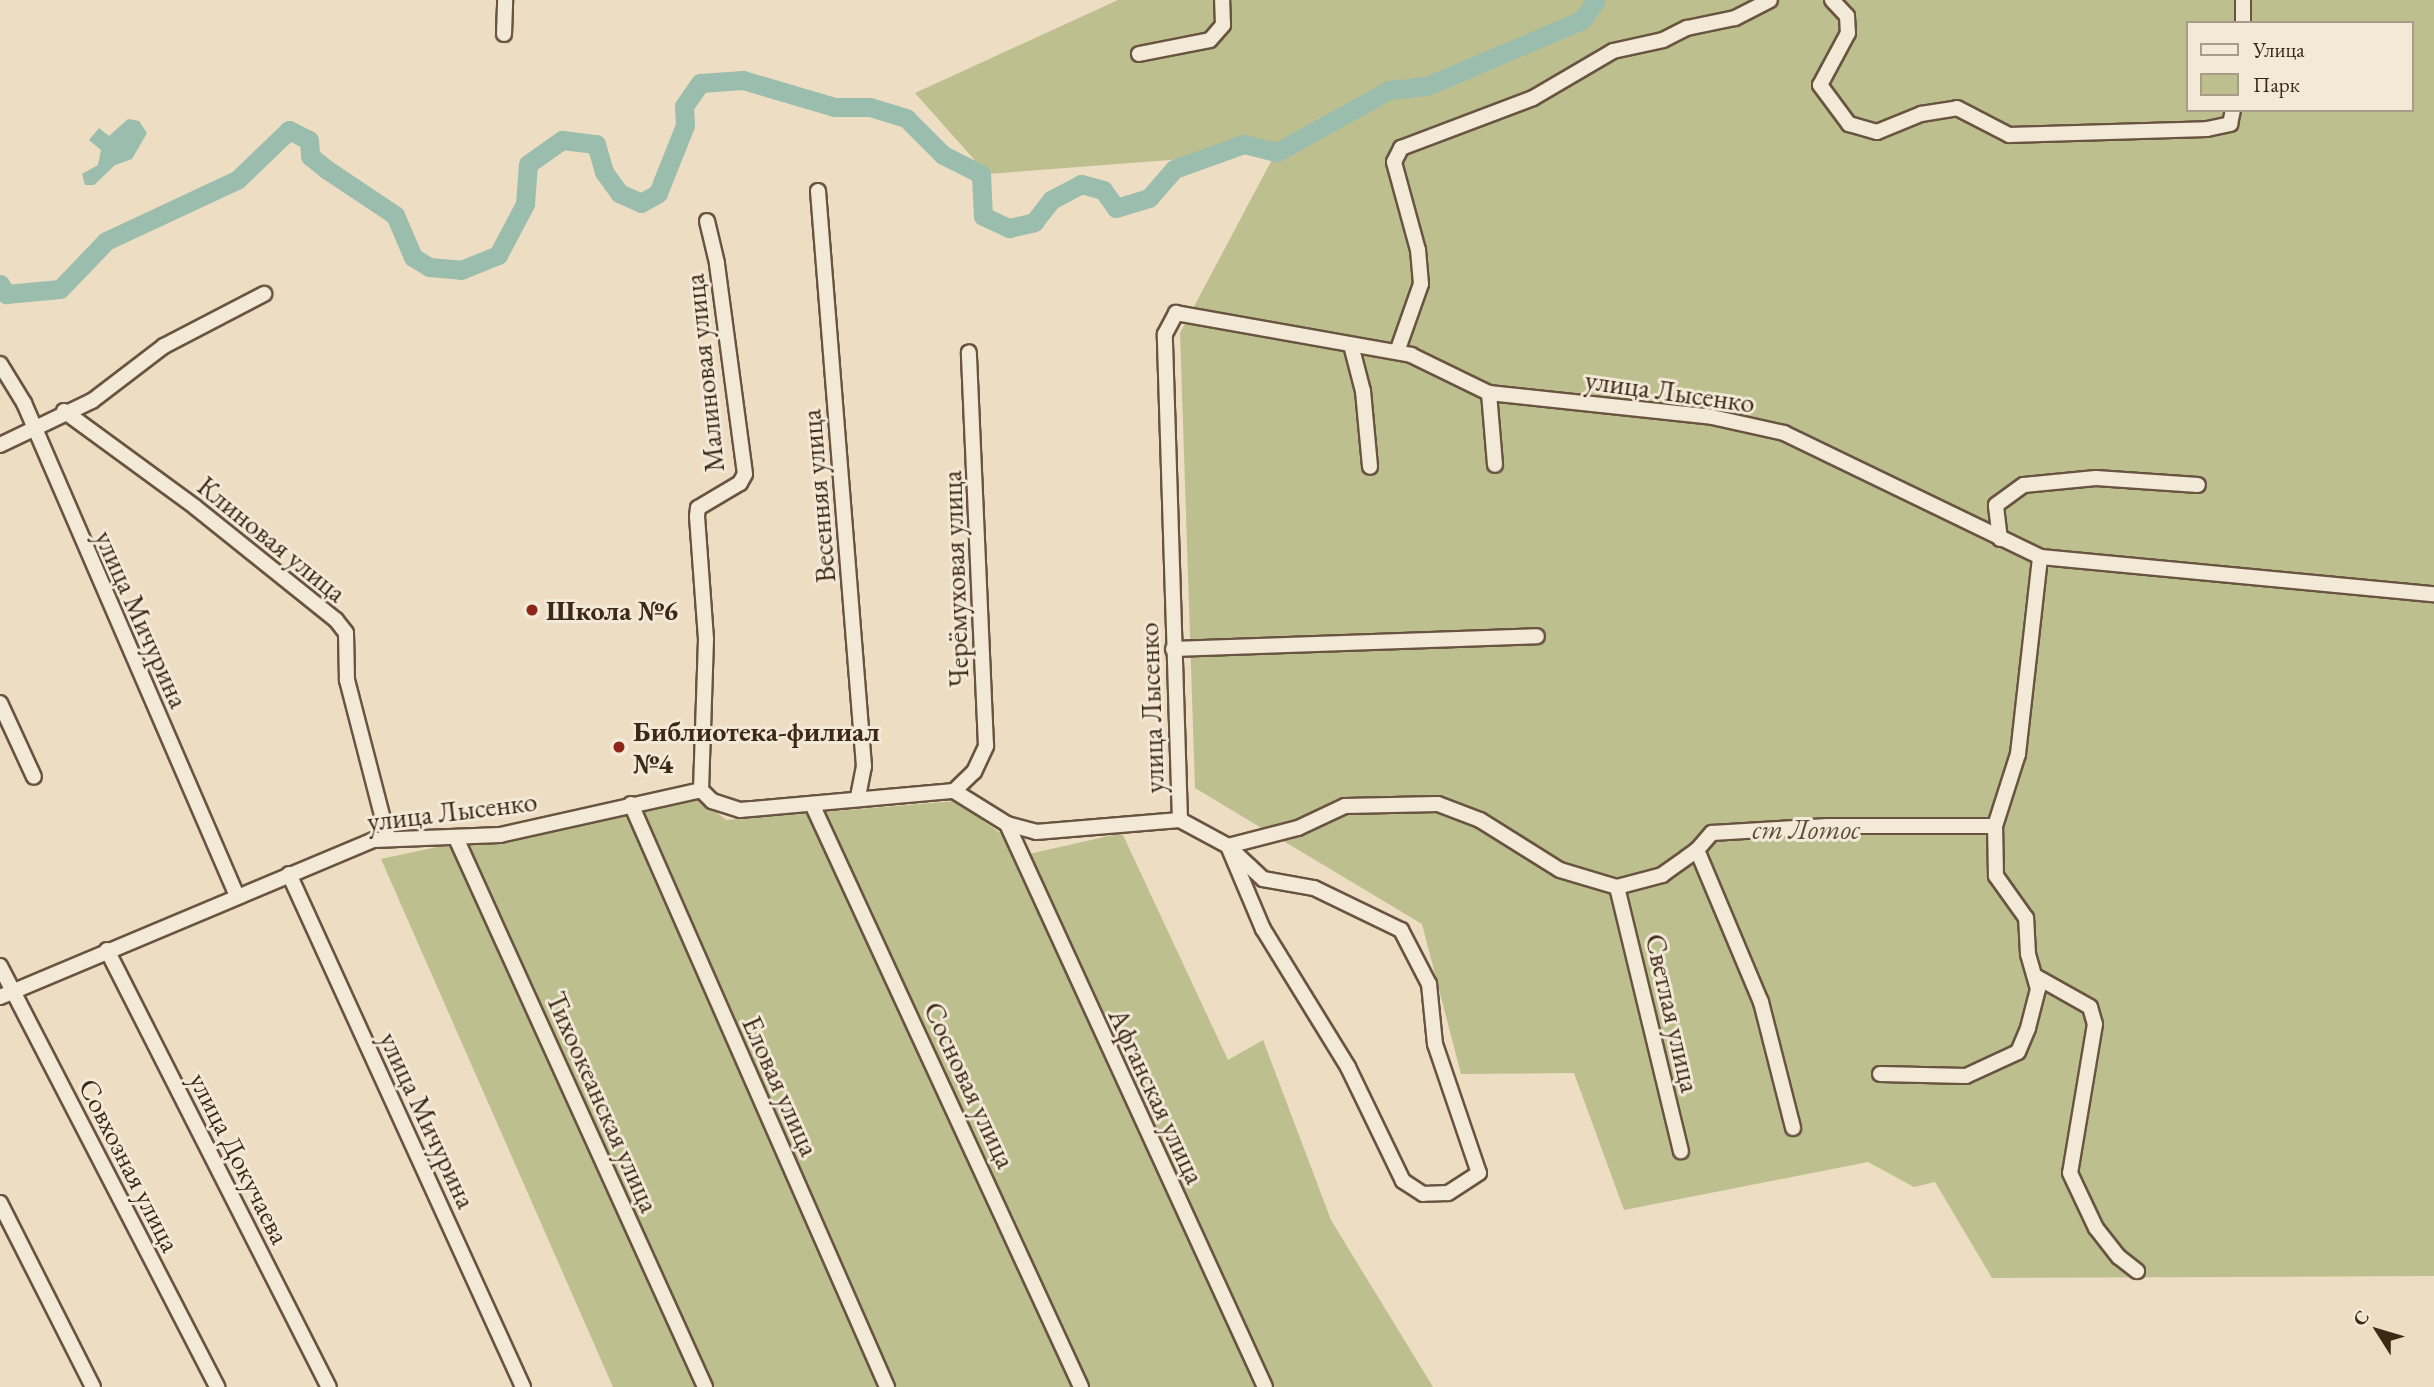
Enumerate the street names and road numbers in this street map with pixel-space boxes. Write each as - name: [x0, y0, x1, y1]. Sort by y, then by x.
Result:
- street label: Малиновая улица: [677, 272, 731, 474]
- street label: улица Лысенко: [1583, 362, 1757, 420]
- street label: Весенняя улица: [794, 408, 842, 584]
- street label: Клиновая улица: [191, 469, 353, 609]
- street label: Черёмуховая улица: [934, 470, 976, 688]
- street label: улица Мичурина: [88, 525, 196, 713]
- street label: улица Лысенко: [1131, 622, 1171, 794]
- street label: улица Лысенко: [365, 784, 539, 838]
- street label: Светлая улица: [1638, 930, 1708, 1096]
- street label: Тихоокеанская улица: [539, 986, 667, 1218]
- street label: Сосновая улица: [917, 996, 1023, 1174]
- street label: Афганская улица: [1102, 1003, 1212, 1189]
- street label: Еловая улица: [735, 1011, 827, 1161]
- street label: улица Мичурина: [372, 1026, 484, 1214]
- street label: улица Докучаева: [182, 1067, 298, 1249]
- street label: Совхозная улица: [72, 1073, 188, 1257]

